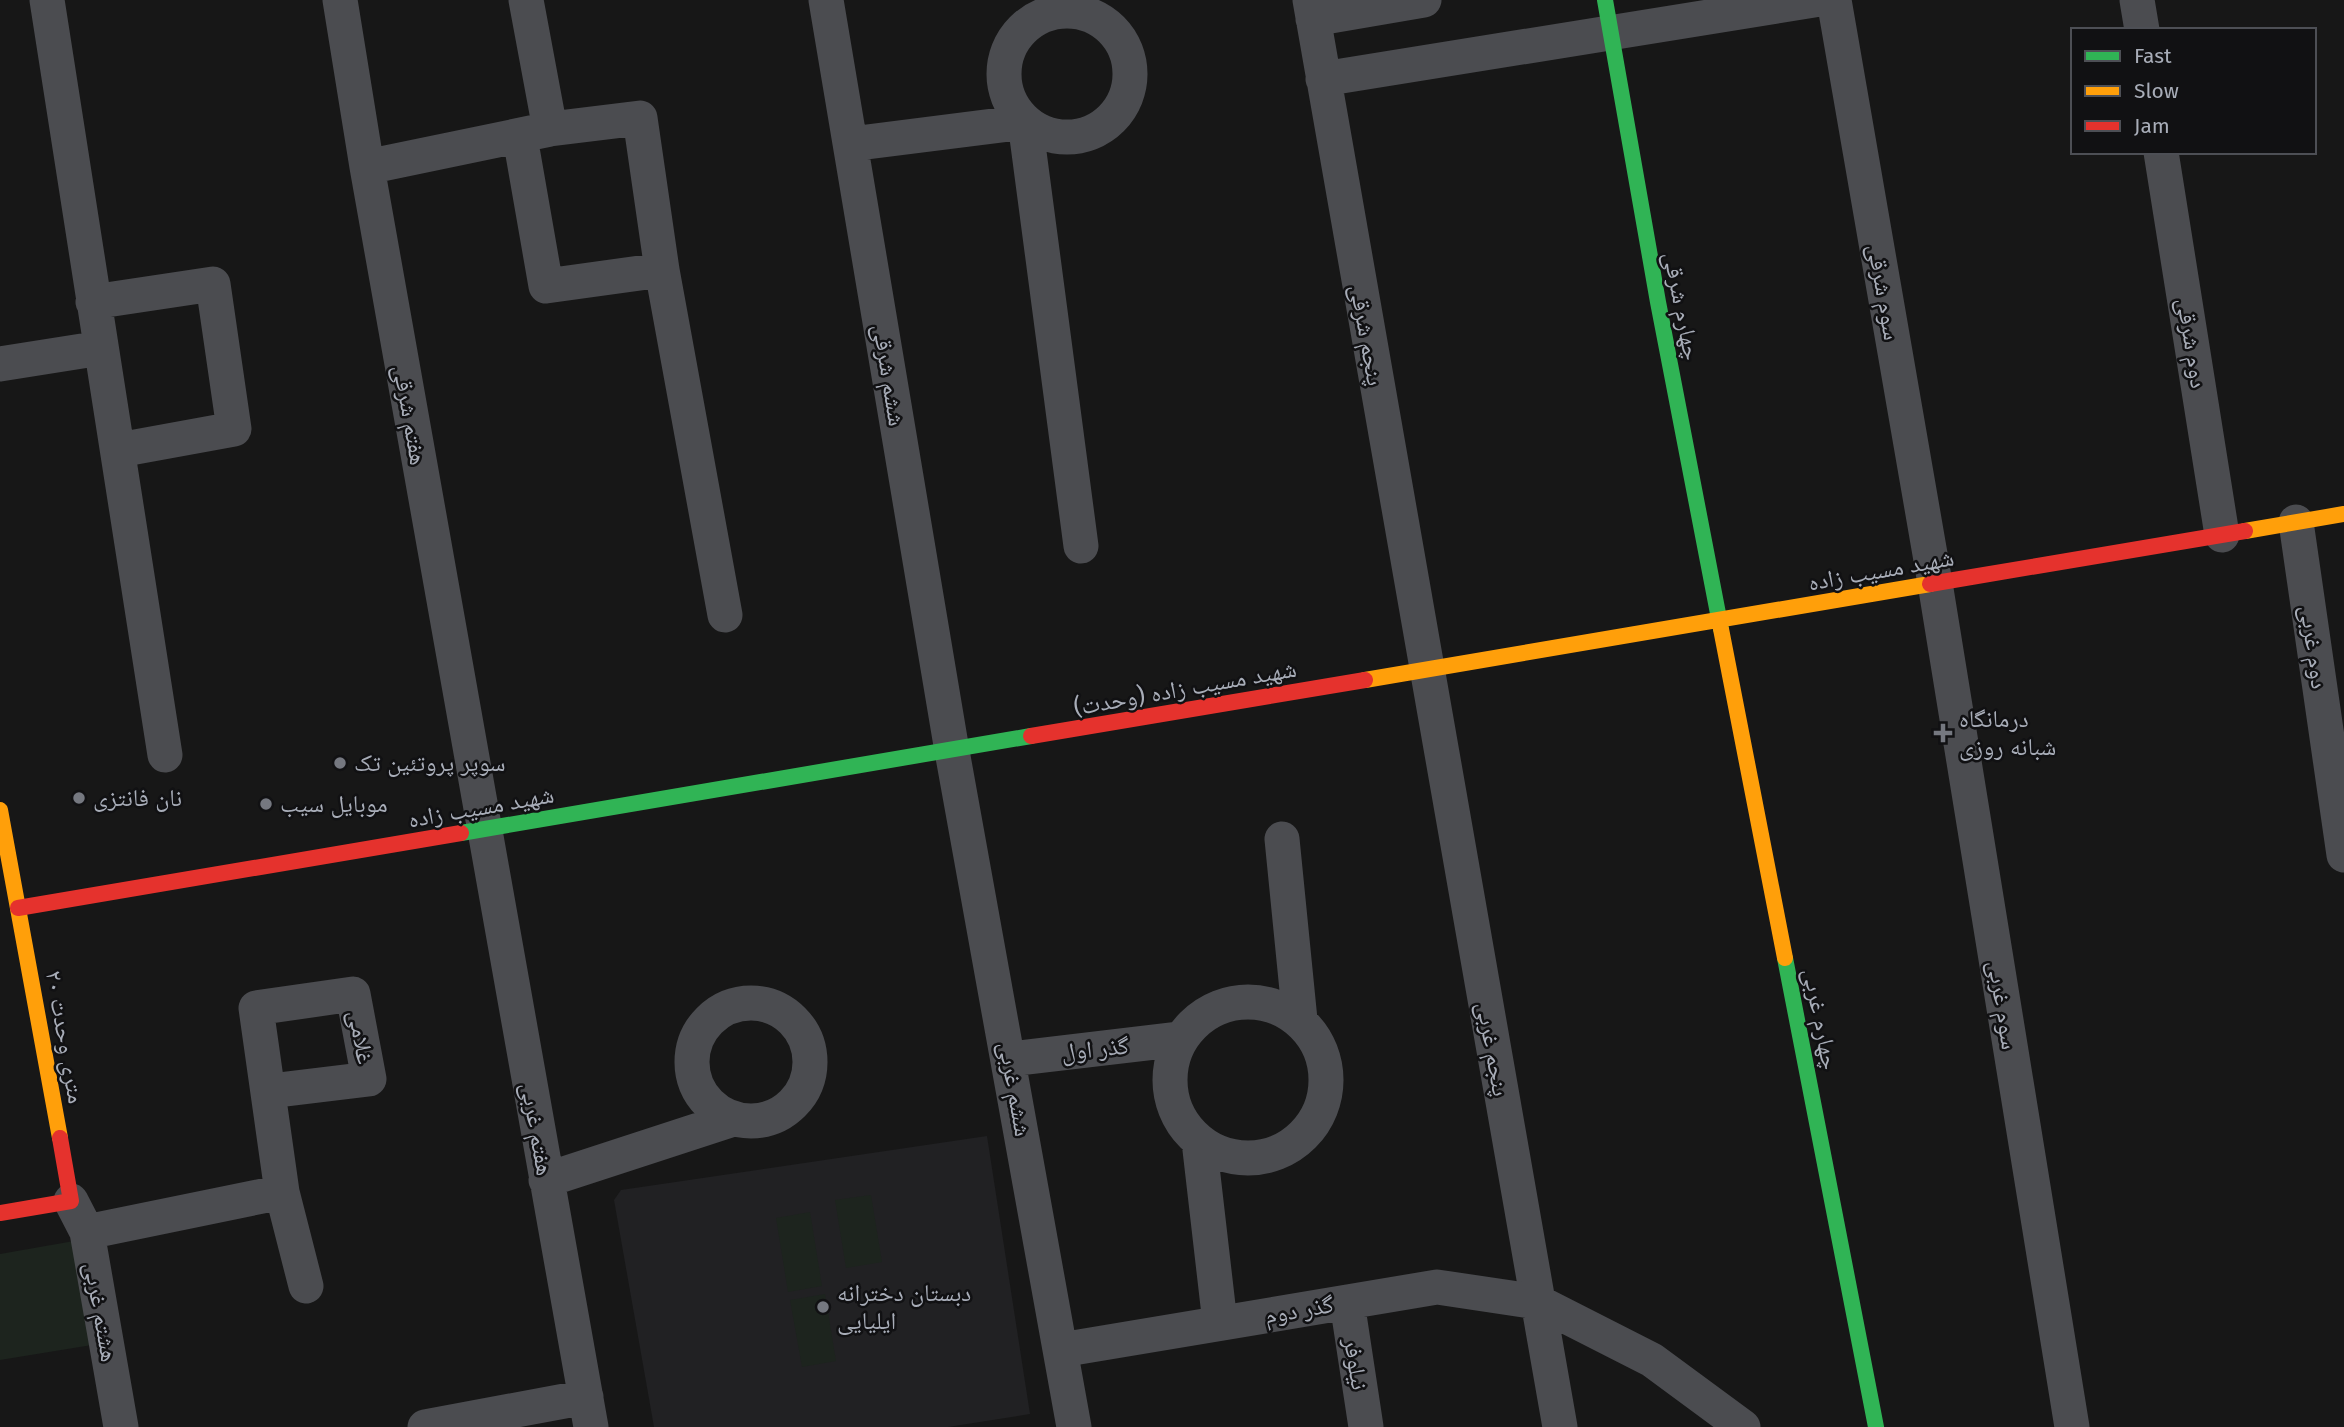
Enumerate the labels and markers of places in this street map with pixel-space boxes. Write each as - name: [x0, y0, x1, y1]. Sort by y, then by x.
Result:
- place label: درمانگاه شبانه روزی: [1959, 705, 2056, 761]
- marker: درمانگاه شبانه روزی: [1933, 723, 1953, 743]
- place label: سوپر پروتئین تک: [354, 749, 506, 777]
- marker: سوپر پروتئین تک: [332, 755, 348, 771]
- place label: نان فانتزی: [93, 784, 182, 812]
- marker: نان فانتزی: [71, 790, 87, 806]
- place label: موبایل سیب: [280, 790, 388, 818]
- marker: موبایل سیب: [258, 796, 274, 812]
- place label: دبستان دخترانه ایلیایی: [837, 1279, 971, 1335]
- marker: دبستان دخترانه ایلیایی: [815, 1299, 831, 1315]

